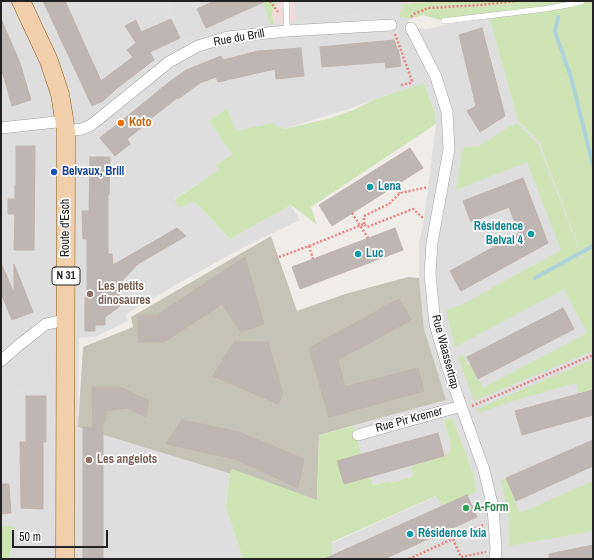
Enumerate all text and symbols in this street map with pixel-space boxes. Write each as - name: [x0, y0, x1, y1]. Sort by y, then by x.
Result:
- street label: Rue du Brill: [212, 26, 266, 50]
- place label: Koto: [129, 116, 151, 130]
- marker: Koto: [116, 118, 126, 128]
- place label: Belvaux, Brill: [62, 165, 124, 179]
- marker: Belvaux, Brill: [49, 167, 59, 177]
- place label: Lena: [378, 180, 401, 194]
- marker: Lena: [365, 182, 375, 192]
- street label: Route d'Esch: [59, 199, 73, 257]
- place label: Résidence Belval 4: [474, 220, 523, 248]
- marker: Résidence Belval 4: [526, 229, 536, 239]
- place label: Luc: [366, 247, 383, 261]
- marker: Luc: [353, 249, 363, 259]
- road number: N 31: [52, 267, 80, 285]
- place label: Les petits dinosaures: [98, 280, 150, 308]
- marker: Les petits dinosaures: [85, 289, 95, 299]
- street label: Rue Waassertrap: [428, 313, 462, 391]
- street label: Rue Pir Kremer: [374, 404, 444, 436]
- place label: Les angelots: [97, 453, 157, 467]
- marker: Les angelots: [84, 455, 94, 465]
- place label: A-Form: [474, 501, 508, 515]
- marker: A-Form: [461, 503, 471, 513]
- scale bar: [14, 522, 110, 548]
- place label: Résidence Ixia: [418, 527, 486, 541]
- text: 50 m: [19, 529, 41, 545]
- marker: Résidence Ixia: [405, 529, 415, 539]

